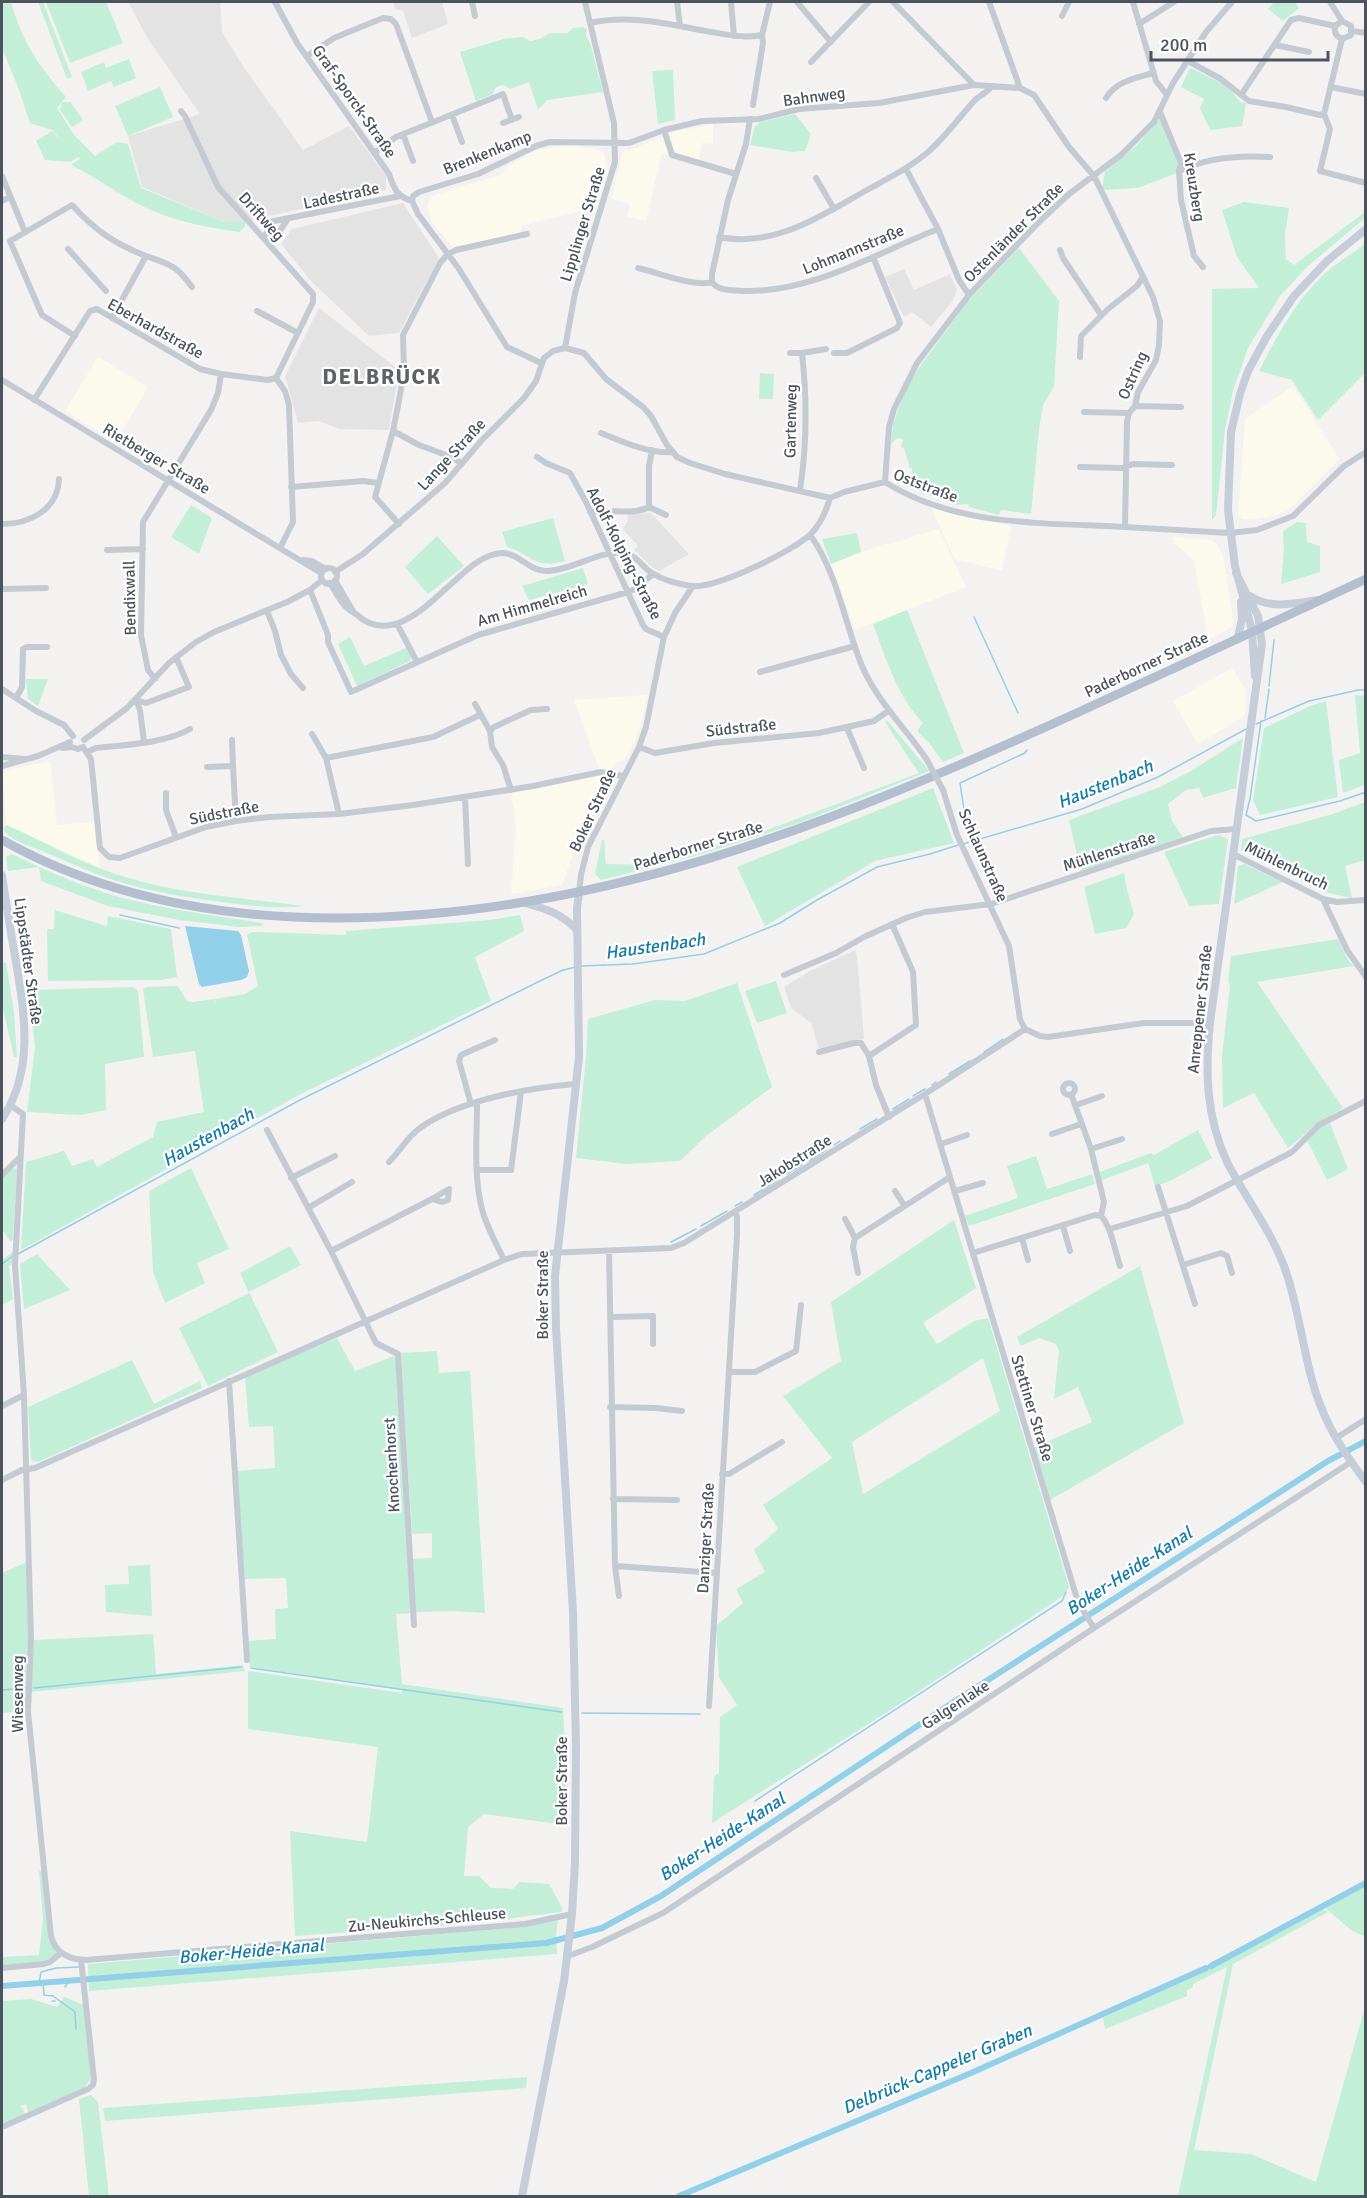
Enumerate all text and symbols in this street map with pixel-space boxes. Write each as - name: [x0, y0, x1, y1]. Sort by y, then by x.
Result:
- scale bar: [1151, 24, 1328, 62]
- text: 200 m: [1160, 34, 1207, 56]
- street label: Graf-Sporck-Straße: [308, 41, 401, 162]
- street label: Bahnweg: [782, 83, 847, 111]
- street label: Brenkenkamp: [440, 126, 535, 180]
- street label: Kreuzberg: [1179, 151, 1209, 223]
- street label: Lipplinger Straße: [556, 164, 610, 284]
- street label: Ladestraße: [301, 178, 381, 214]
- street label: Ostenländer Straße: [959, 178, 1068, 287]
- street label: Driftweg: [234, 188, 288, 245]
- street label: Lohmannstraße: [800, 220, 907, 279]
- street label: Eberhardstraße: [104, 294, 207, 364]
- street label: Ostring: [1113, 348, 1152, 403]
- district label: DELBRÜCK: [322, 363, 442, 390]
- street label: Gartenweg: [780, 384, 802, 458]
- street label: Lange Straße: [413, 414, 490, 495]
- street label: Rietberger Straße: [99, 419, 214, 499]
- street label: Oststraße: [890, 464, 961, 507]
- street label: Adolf-Kolping-Straße: [582, 484, 666, 623]
- street label: Bendixwall: [119, 560, 141, 636]
- street label: Am Himmelreich: [475, 581, 590, 631]
- street label: Paderborner Straße: [1081, 627, 1212, 702]
- street label: Südstraße: [705, 714, 777, 742]
- water label: Haustenbach: [1054, 754, 1157, 813]
- street label: Boker Straße: [565, 766, 621, 855]
- street label: Südstraße: [188, 796, 261, 830]
- street label: Schlaunstraße: [954, 806, 1013, 905]
- street label: Paderborner Straße: [631, 817, 765, 875]
- street label: Mühlenstraße: [1060, 828, 1158, 876]
- street label: Mühlenbruch: [1241, 837, 1332, 895]
- street label: Lippstädter Straße: [9, 896, 47, 1026]
- water label: Haustenbach: [604, 928, 708, 964]
- street label: Anreppener Straße: [1183, 944, 1217, 1075]
- water label: Haustenbach: [159, 1102, 258, 1171]
- street label: Jakobstraße: [754, 1130, 835, 1192]
- street label: Boker Straße: [533, 1250, 553, 1340]
- street label: Stettiner Straße: [1006, 1352, 1058, 1464]
- street label: Knochenhorst: [380, 1417, 404, 1513]
- street label: Danziger Straße: [693, 1482, 719, 1594]
- water label: Boker-Heide-Kanal: [1062, 1521, 1198, 1620]
- street label: Wiesenweg: [8, 1655, 28, 1733]
- street label: Galgenlake: [918, 1676, 993, 1734]
- street label: Boker Straße: [552, 1736, 572, 1826]
- water label: Boker-Heide-Kanal: [655, 1787, 791, 1886]
- street label: Zu-Neukirchs-Schleuse: [347, 1903, 507, 1937]
- water label: Boker-Heide-Kanal: [177, 1934, 326, 1968]
- water label: Delbrück-Cappeler Graben: [839, 2019, 1036, 2119]

